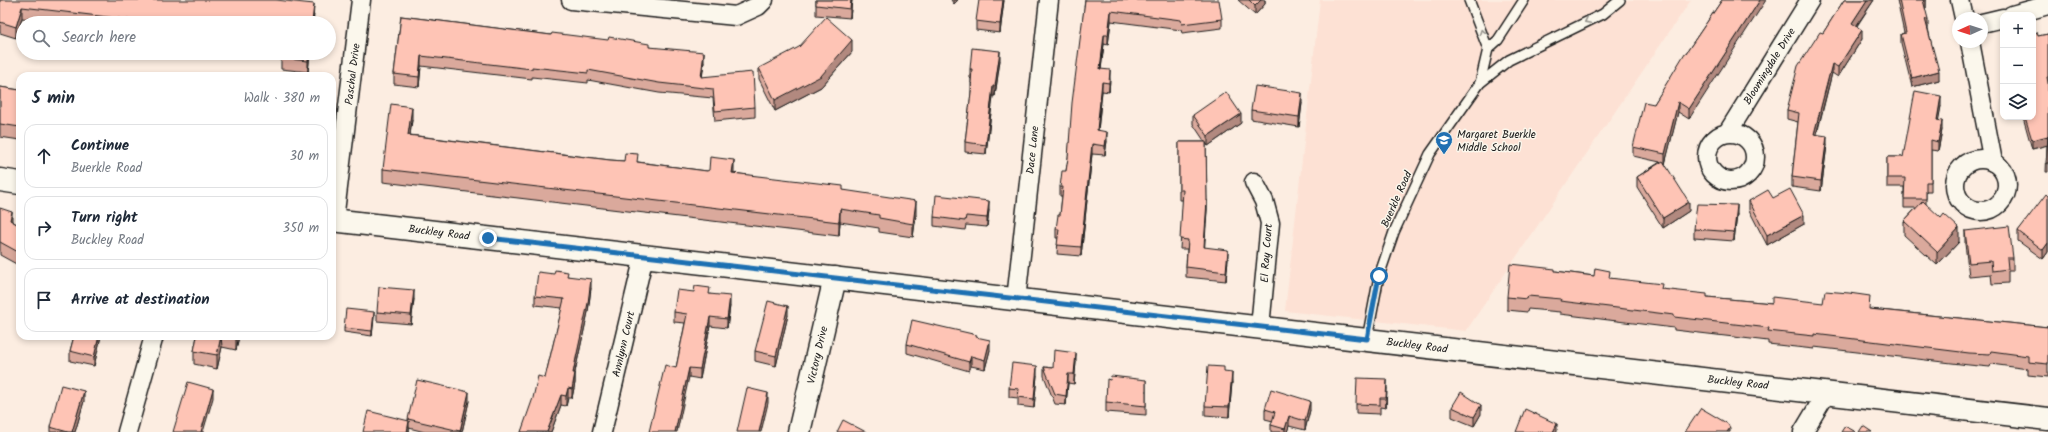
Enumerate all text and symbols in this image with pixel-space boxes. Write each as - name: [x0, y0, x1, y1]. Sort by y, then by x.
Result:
- north arrow: [1952, 12, 1988, 48]
- map controls: [2000, 12, 2036, 120]
- button: +: [2000, 12, 2036, 48]
- search box: [16, 16, 336, 60]
- one-way arrow: [1584, 17, 1592, 24]
- street label: Bloomingdale Drive: [1739, 24, 1801, 109]
- text: Search here: [62, 26, 136, 50]
- icon: search: [30, 27, 52, 49]
- one-way arrow: [1478, 28, 1486, 35]
- street label: Paschal Drive: [340, 42, 366, 106]
- button: −: [2000, 48, 2036, 84]
- button: layers: [2000, 84, 2036, 120]
- text: 5 min: [32, 85, 75, 112]
- text: Walk · 380 m: [244, 88, 320, 109]
- street label: Dace Lane: [1022, 125, 1044, 175]
- place label: Margaret Buerkle Middle School: [1457, 126, 1536, 157]
- school or university icon: Margaret Buerkle Middle School: [1434, 130, 1454, 155]
- text: Continue: [71, 134, 129, 158]
- icon: ahead: [33, 145, 55, 167]
- text: 30 m: [290, 146, 319, 167]
- text: Buerkle Road: [71, 158, 142, 179]
- street label: Buerkle Road: [1376, 168, 1418, 231]
- text: Turn right: [71, 206, 138, 230]
- icon: right: [33, 217, 55, 239]
- text: 350 m: [283, 218, 319, 239]
- street label: Buckley Road: [407, 220, 471, 246]
- street label: El Ray Court: [1256, 222, 1278, 283]
- route end: [479, 229, 497, 247]
- text: Buckley Road: [71, 230, 144, 251]
- route start: [1370, 267, 1388, 285]
- text: Arrive at destination: [71, 288, 210, 312]
- icon: arrive: [33, 289, 55, 311]
- street label: Annlynn Court: [608, 309, 640, 379]
- street label: Victory Drive: [803, 325, 833, 386]
- street label: Buckley Road: [1385, 333, 1449, 359]
- street label: Buckley Road: [1706, 371, 1770, 395]

